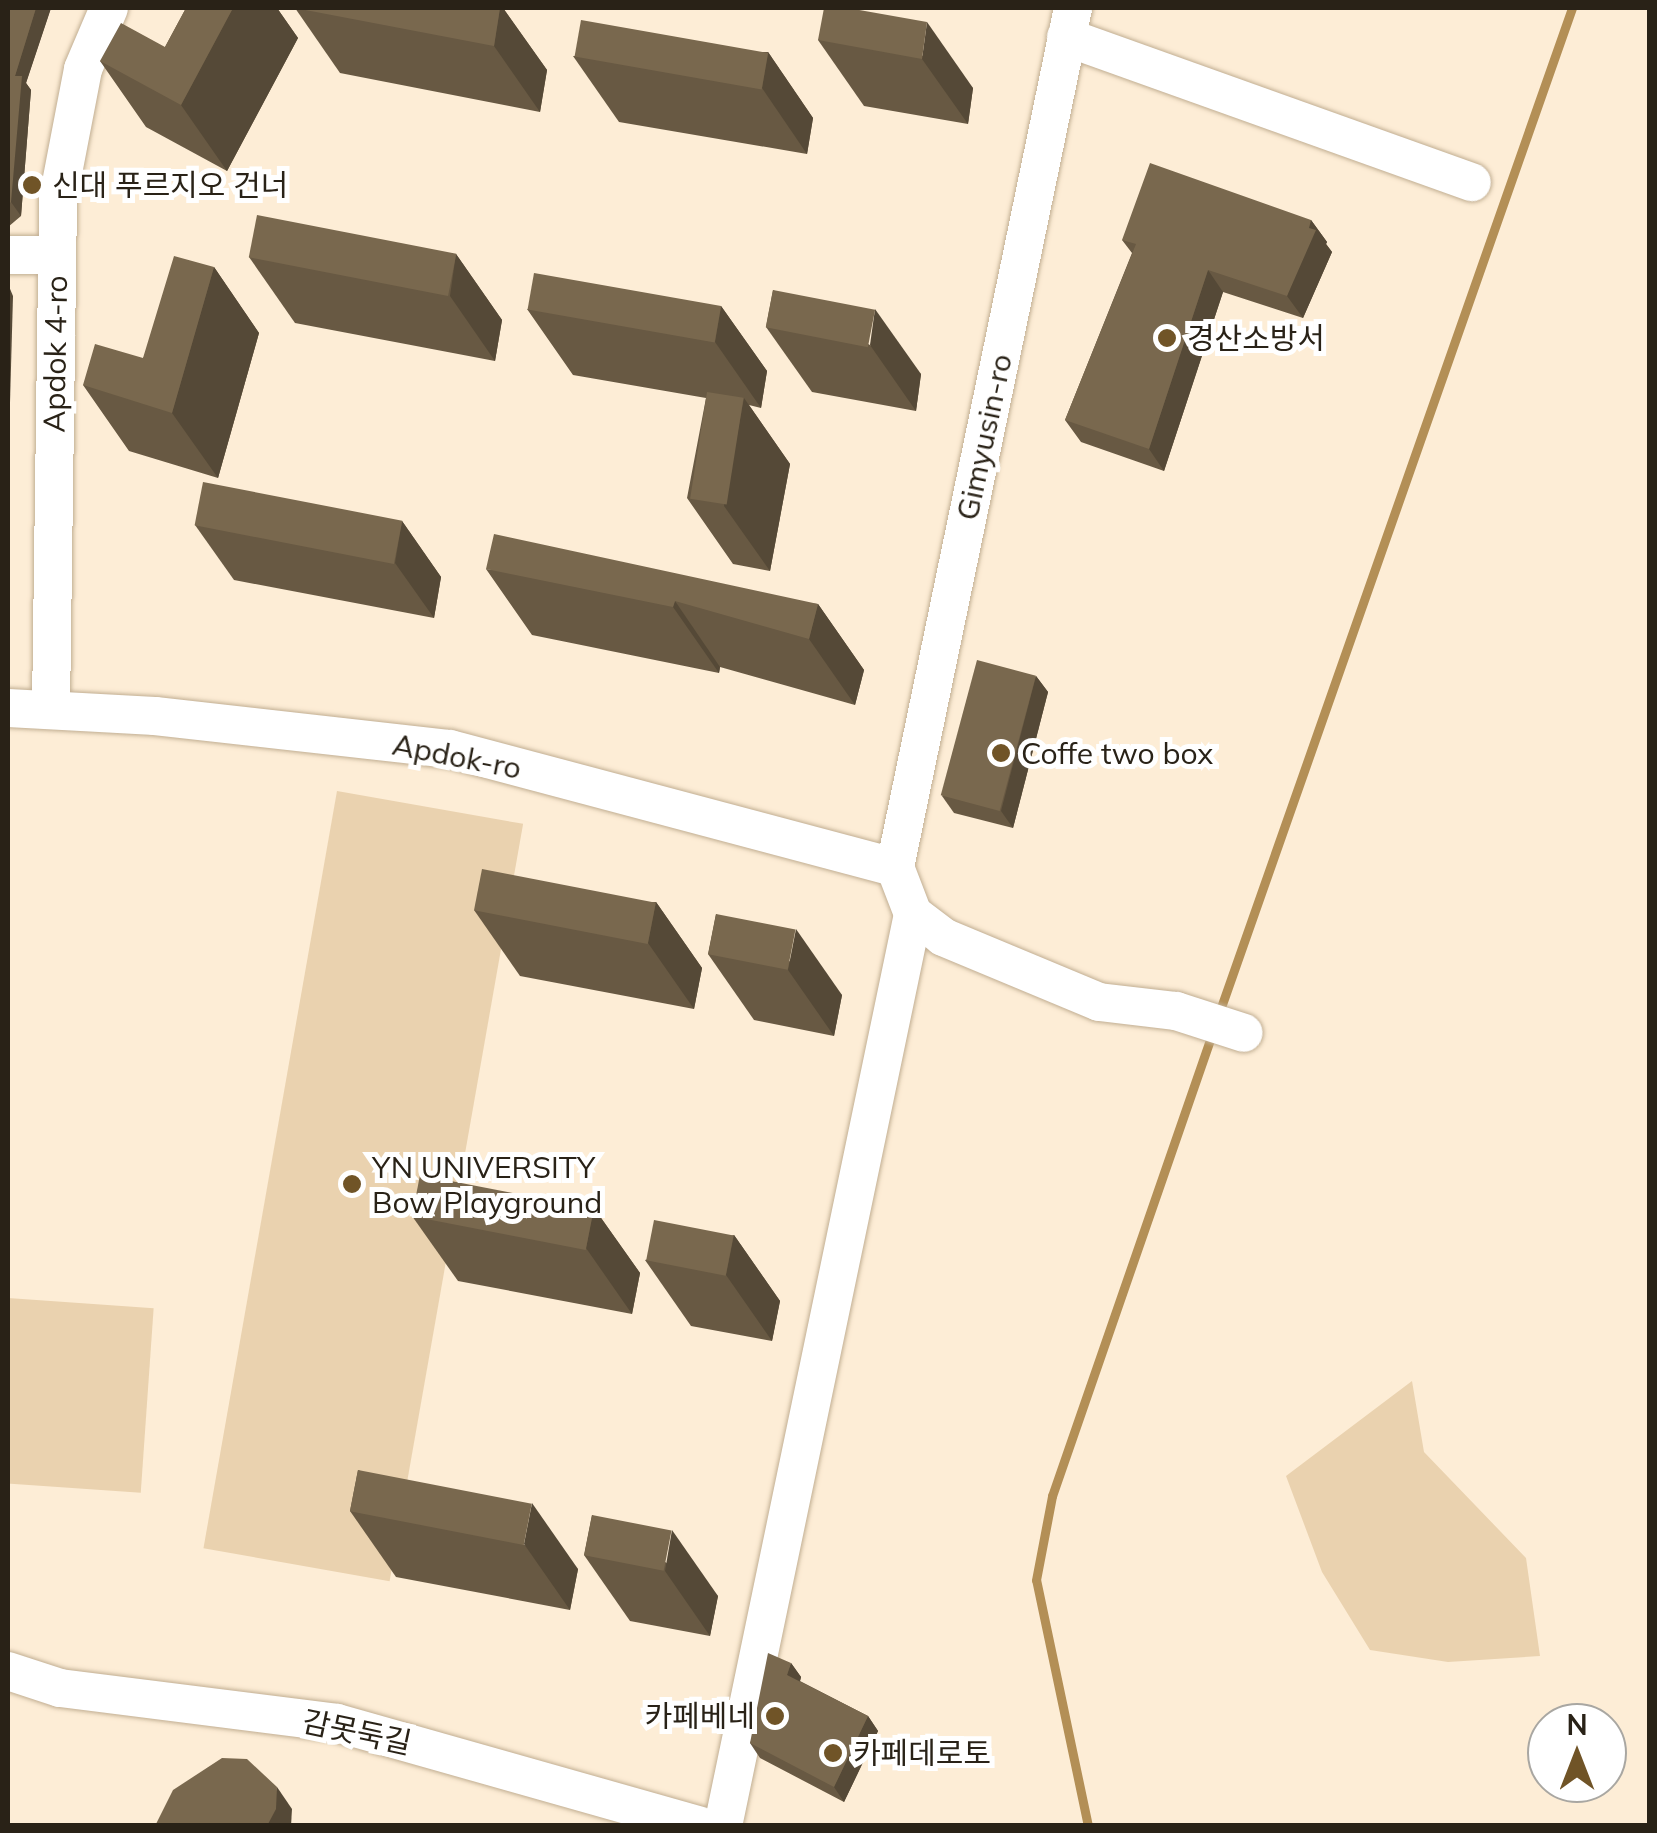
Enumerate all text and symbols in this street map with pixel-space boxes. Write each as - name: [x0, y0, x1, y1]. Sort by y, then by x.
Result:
- place label: 신대 푸르지오 건너: [52, 167, 288, 203]
- marker: 신대 푸르지오 건너: [21, 174, 43, 196]
- street label: Apdok 4-ro: [36, 275, 74, 433]
- place label: 경산소방서: [1187, 320, 1325, 356]
- marker: 경산소방서: [1156, 327, 1178, 349]
- street label: Gimyusin-ro: [949, 351, 1019, 523]
- street label: Apdok-ro: [390, 726, 524, 786]
- place label: Coffe two box: [1021, 735, 1213, 771]
- marker: Coffe two box: [990, 742, 1012, 764]
- place label: YN UNIVERSITY Bow Playground: [372, 1149, 602, 1220]
- marker: YN UNIVERSITY Bow Playground: [341, 1173, 363, 1195]
- place label: 카페베네: [645, 1698, 755, 1734]
- street label: 감못둑길: [299, 1703, 415, 1761]
- north arrow: [1527, 1703, 1627, 1803]
- marker: 카페베네: [764, 1705, 786, 1727]
- text: N: [1566, 1707, 1588, 1742]
- place label: 카페데로토: [853, 1735, 991, 1771]
- marker: 카페데로토: [822, 1742, 844, 1764]

